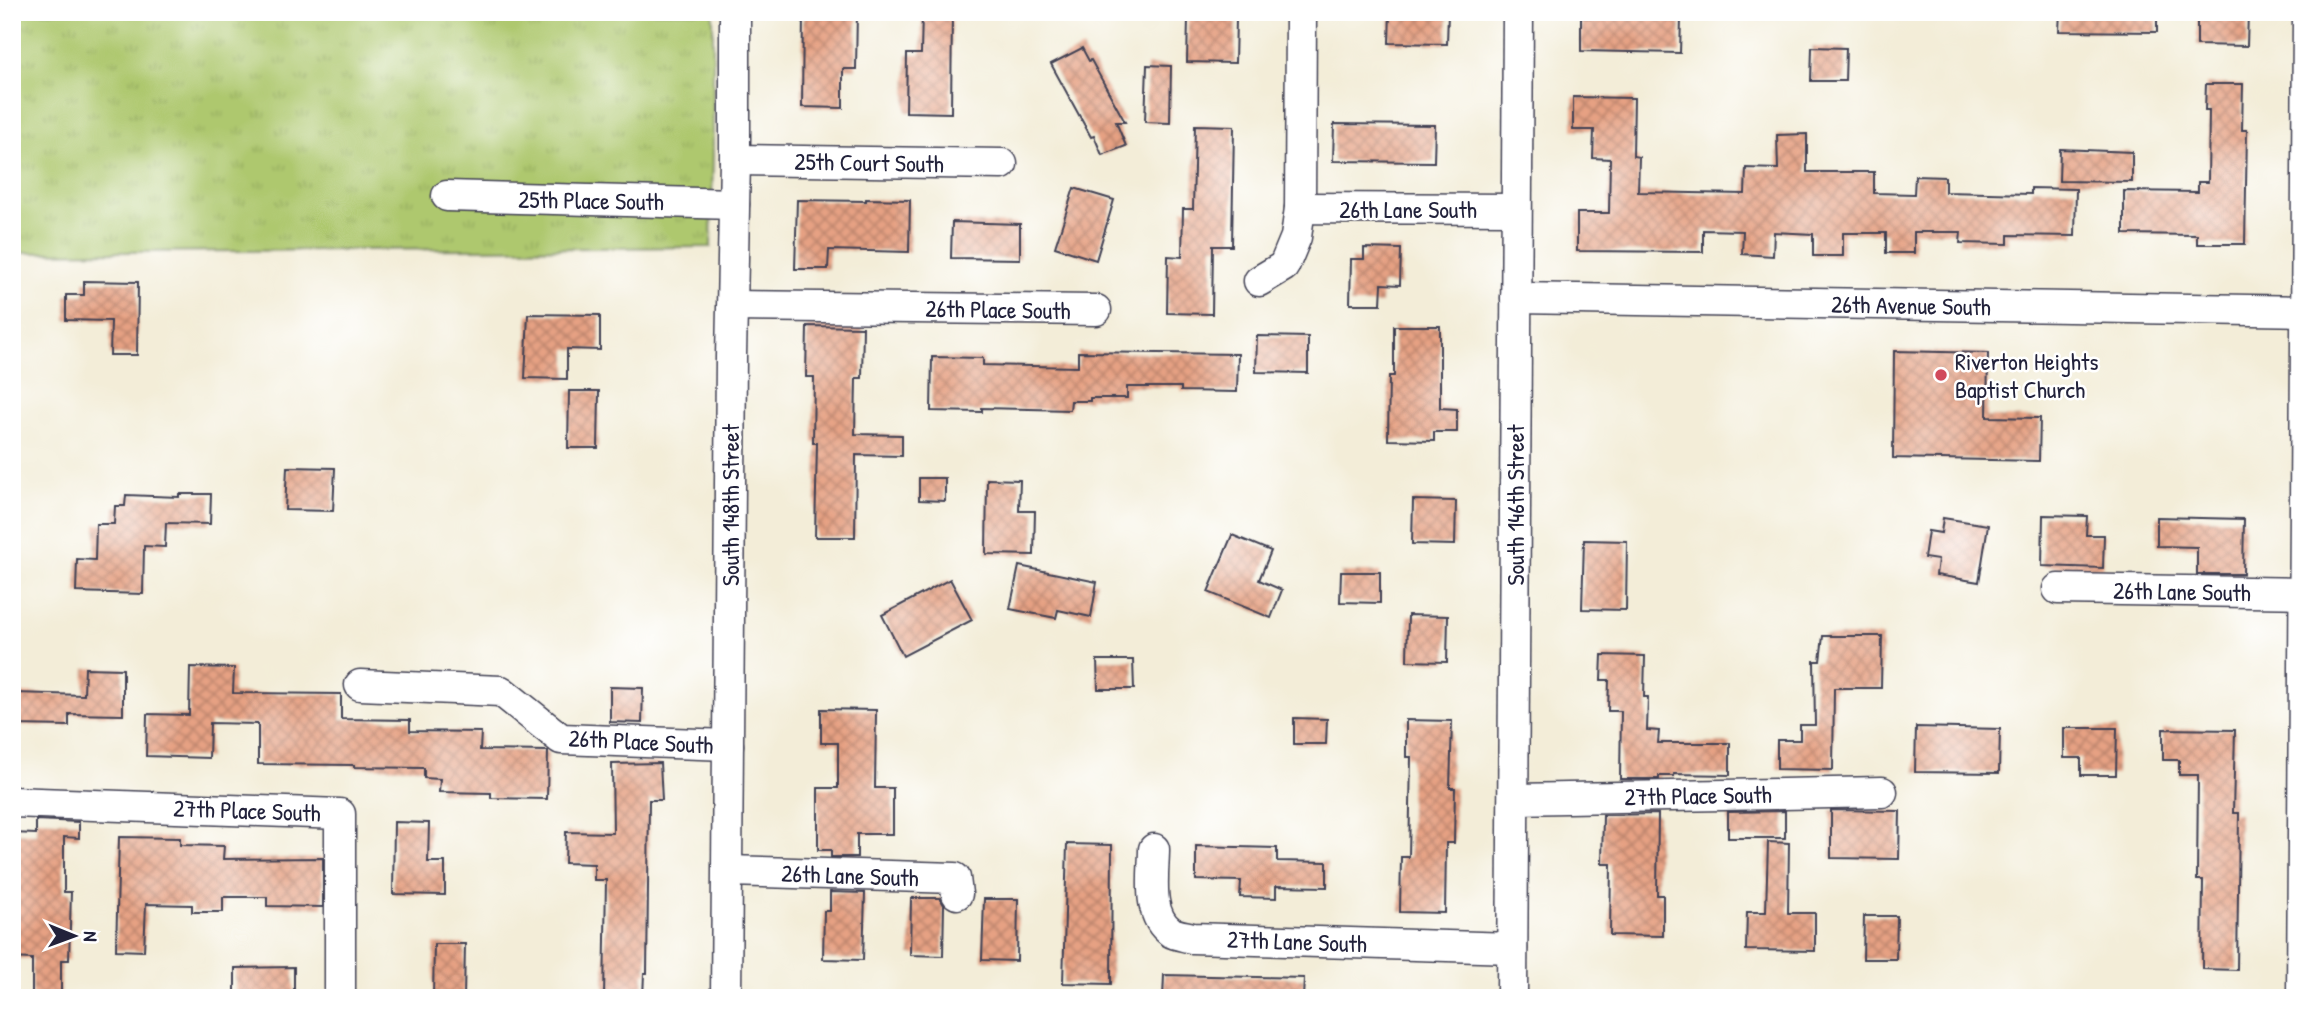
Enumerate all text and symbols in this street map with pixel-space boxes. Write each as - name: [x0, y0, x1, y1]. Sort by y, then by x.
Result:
- street label: 25th Court South: [794, 145, 944, 179]
- street label: 25th Place South: [518, 183, 664, 217]
- street label: 26th Lane South: [1339, 193, 1477, 225]
- street label: 26th Avenue South: [1831, 288, 1991, 322]
- street label: 26th Place South: [925, 292, 1071, 326]
- place label: Riverton Heights Baptist Church: [1955, 345, 2098, 405]
- marker: Riverton Heights Baptist Church: [1933, 367, 1949, 383]
- street label: South 148th Street: [714, 423, 746, 586]
- street label: South 146th Street: [1499, 424, 1531, 586]
- street label: 26th Lane South: [2113, 574, 2251, 608]
- street label: 26th Place South: [568, 721, 714, 761]
- street label: 27th Place South: [1624, 778, 1772, 812]
- street label: 27th Place South: [173, 791, 321, 829]
- street label: 26th Lane South: [781, 857, 919, 893]
- north arrow: [38, 902, 108, 972]
- street label: 27th Lane South: [1227, 923, 1367, 959]
- text: N: [78, 931, 104, 942]

